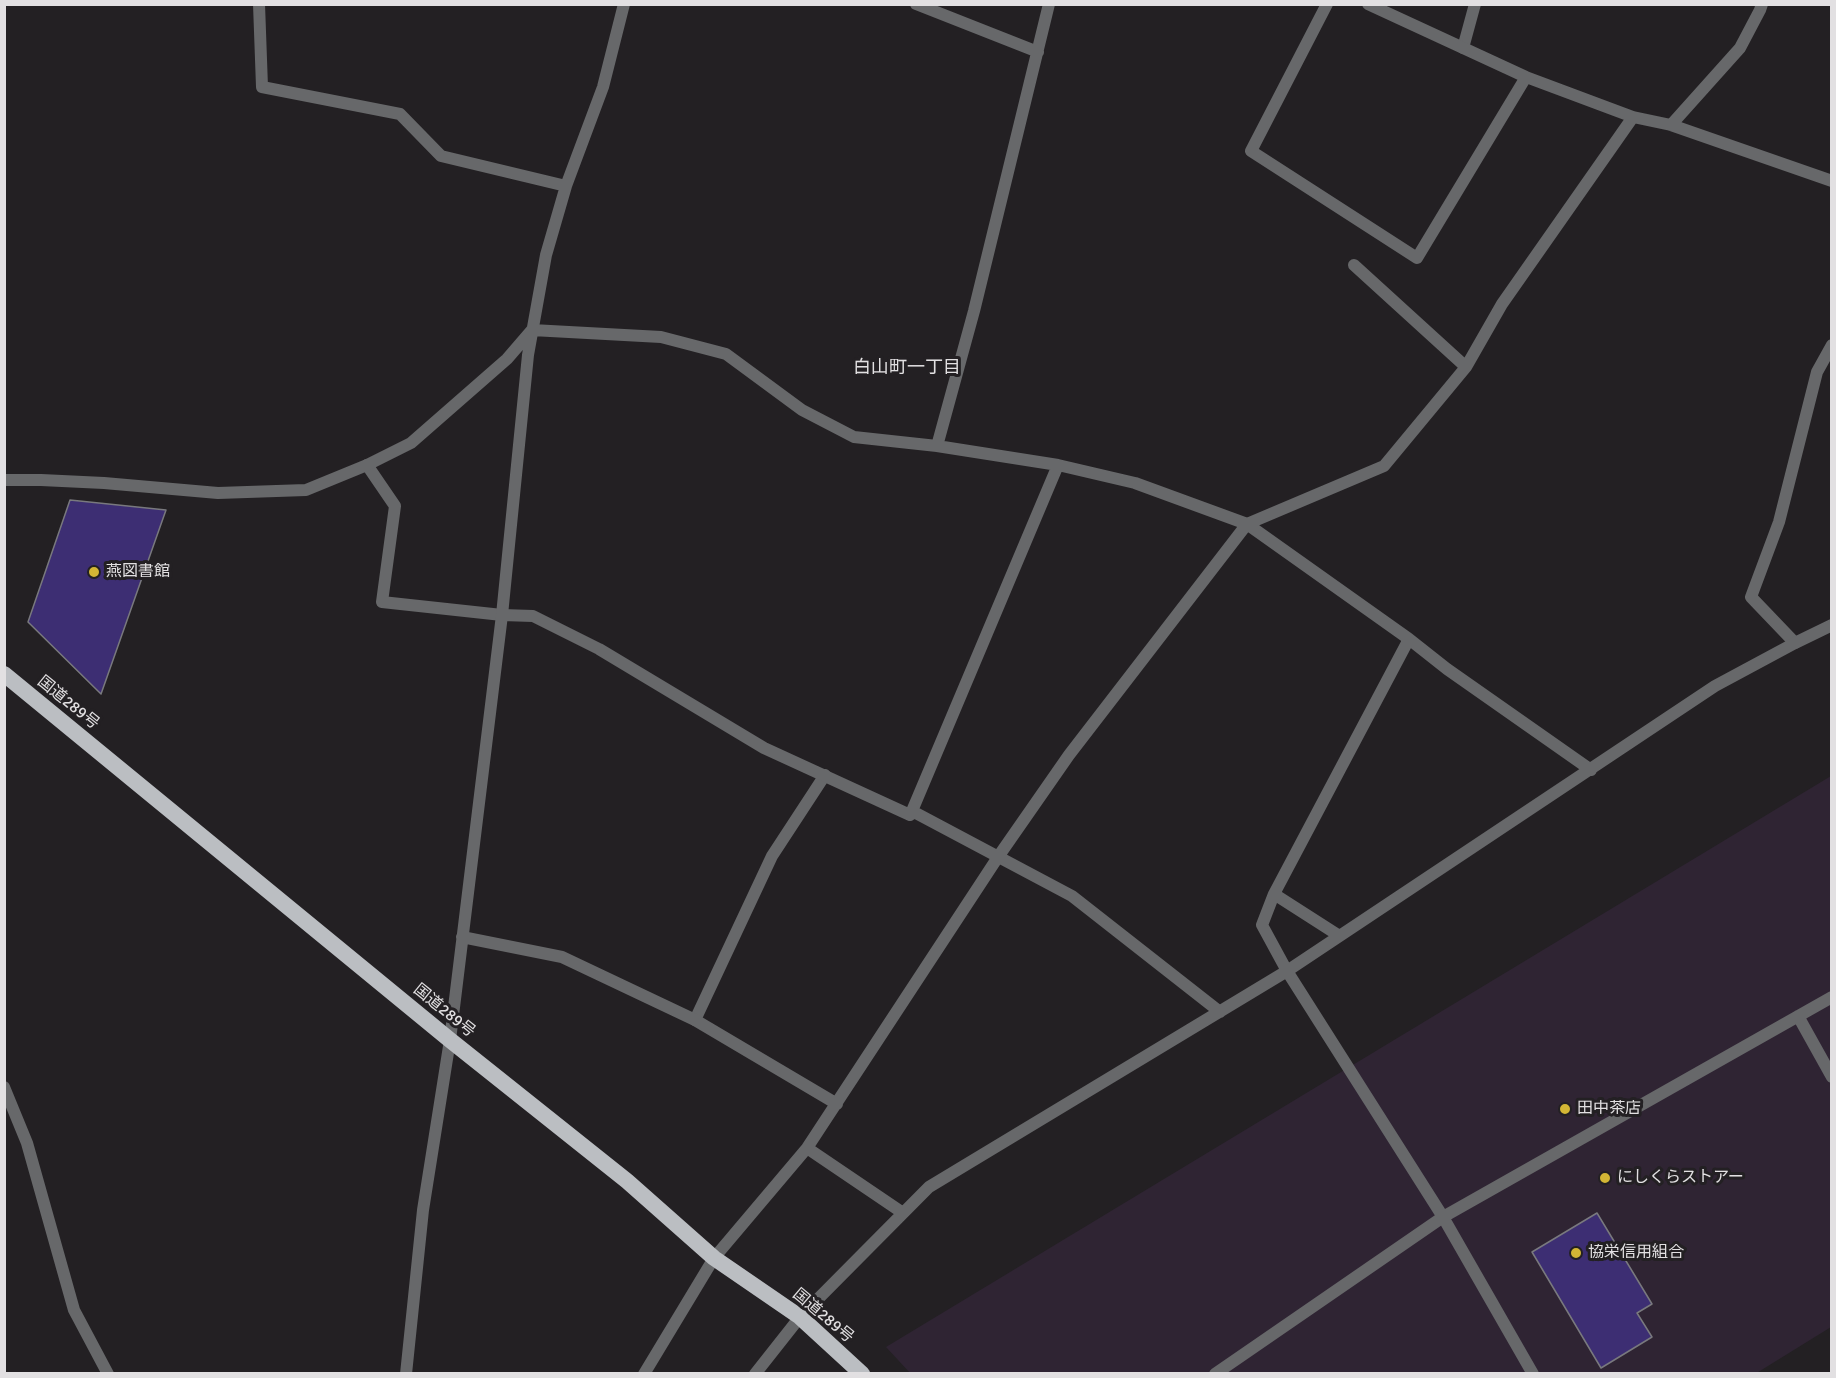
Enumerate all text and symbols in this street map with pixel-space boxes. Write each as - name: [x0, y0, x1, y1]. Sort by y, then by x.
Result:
- district label: 白山町一丁目: [853, 357, 961, 379]
- place label: 燕図書館: [106, 562, 170, 582]
- marker: 燕図書館: [87, 565, 101, 579]
- street label: 国道289号: [33, 672, 103, 734]
- street label: 国道289号: [409, 980, 479, 1042]
- place label: 田中茶店: [1577, 1099, 1641, 1119]
- marker: 田中茶店: [1558, 1102, 1572, 1116]
- place label: にしくらストアー: [1617, 1168, 1744, 1188]
- marker: にしくらストアー: [1598, 1171, 1612, 1185]
- place label: 協栄信用組合: [1588, 1243, 1684, 1263]
- marker: 協栄信用組合: [1569, 1246, 1583, 1260]
- street label: 国道289号: [789, 1285, 857, 1347]

